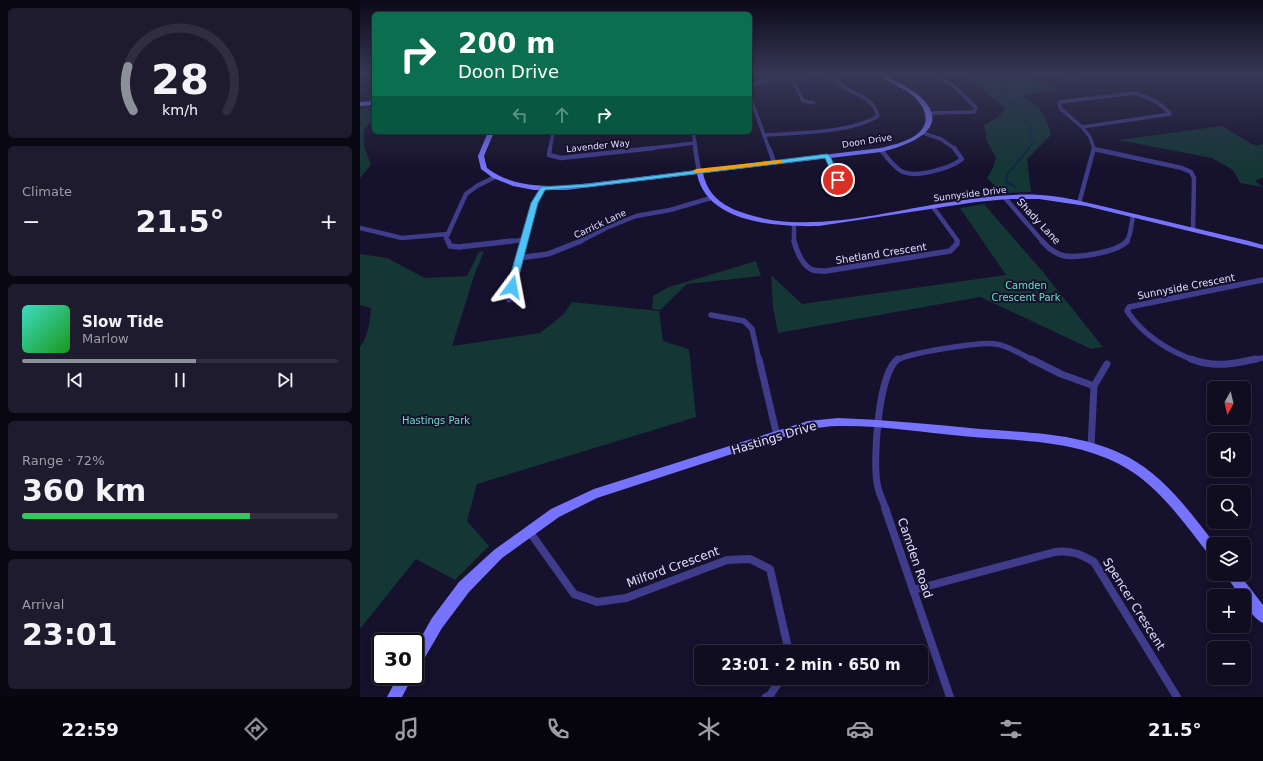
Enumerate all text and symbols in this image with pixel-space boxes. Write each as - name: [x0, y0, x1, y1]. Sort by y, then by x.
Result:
- text: 200 m: [458, 27, 555, 60]
- icon: right: [392, 28, 444, 80]
- text: 28: [151, 55, 209, 104]
- text: Doon Drive: [458, 61, 559, 82]
- text: km/h: [162, 101, 198, 117]
- icon: left: [509, 104, 531, 126]
- icon: ahead: [551, 104, 573, 126]
- icon: right: [593, 104, 615, 126]
- street label: Doon Drive: [841, 132, 893, 150]
- street label: Lavender Way: [566, 138, 631, 154]
- pin: [821, 163, 855, 197]
- icon: arrive: [827, 169, 849, 191]
- text: Climate: [22, 184, 72, 199]
- street label: Sunnyside Drive: [933, 185, 1008, 203]
- street label: Shady Lane: [1015, 196, 1063, 246]
- text: 21.5°: [135, 204, 225, 239]
- street label: Carrick Lane: [572, 207, 628, 240]
- text: −: [22, 209, 40, 234]
- text: +: [320, 209, 338, 234]
- street label: Shetland Crescent: [835, 241, 927, 266]
- position arrow: [491, 266, 533, 308]
- street label: Sunnyside Crescent: [1136, 272, 1236, 301]
- park label: Camden Crescent Park: [992, 280, 1061, 303]
- text: Slow Tide: [82, 313, 164, 331]
- text: Marlow: [82, 331, 129, 346]
- icon: previous: [64, 369, 86, 391]
- icon: pause: [169, 369, 191, 391]
- icon: next: [274, 369, 296, 391]
- north arrow: [1207, 381, 1251, 425]
- map controls: [1207, 381, 1251, 685]
- park label: Hastings Park: [402, 415, 470, 426]
- street label: Hastings Drive: [730, 418, 818, 458]
- button: sound: [1207, 433, 1251, 477]
- text: Range · 72%: [22, 453, 105, 468]
- text: 360 km: [22, 473, 146, 508]
- button: search: [1207, 485, 1251, 529]
- street label: Camden Road: [895, 516, 935, 600]
- button: layers: [1207, 537, 1251, 581]
- street label: Milford Crescent: [625, 544, 722, 590]
- street label: Spencer Crescent: [1100, 555, 1168, 653]
- button: +: [1207, 589, 1251, 633]
- text: Arrival: [22, 597, 64, 612]
- text: 23:01: [22, 617, 118, 652]
- speed limit sign: 30: [372, 633, 424, 685]
- button: −: [1207, 641, 1251, 685]
- text: 23:01 · 2 min · 650 m: [721, 656, 901, 674]
- icon: directions: [242, 715, 270, 743]
- icon: music: [393, 715, 421, 743]
- icon: phone: [544, 715, 572, 743]
- icon: climate: [695, 715, 723, 743]
- icon: car: [846, 715, 874, 743]
- icon: filters: [997, 715, 1025, 743]
- text: 22:59: [62, 719, 119, 740]
- text: 21.5°: [1148, 719, 1201, 740]

